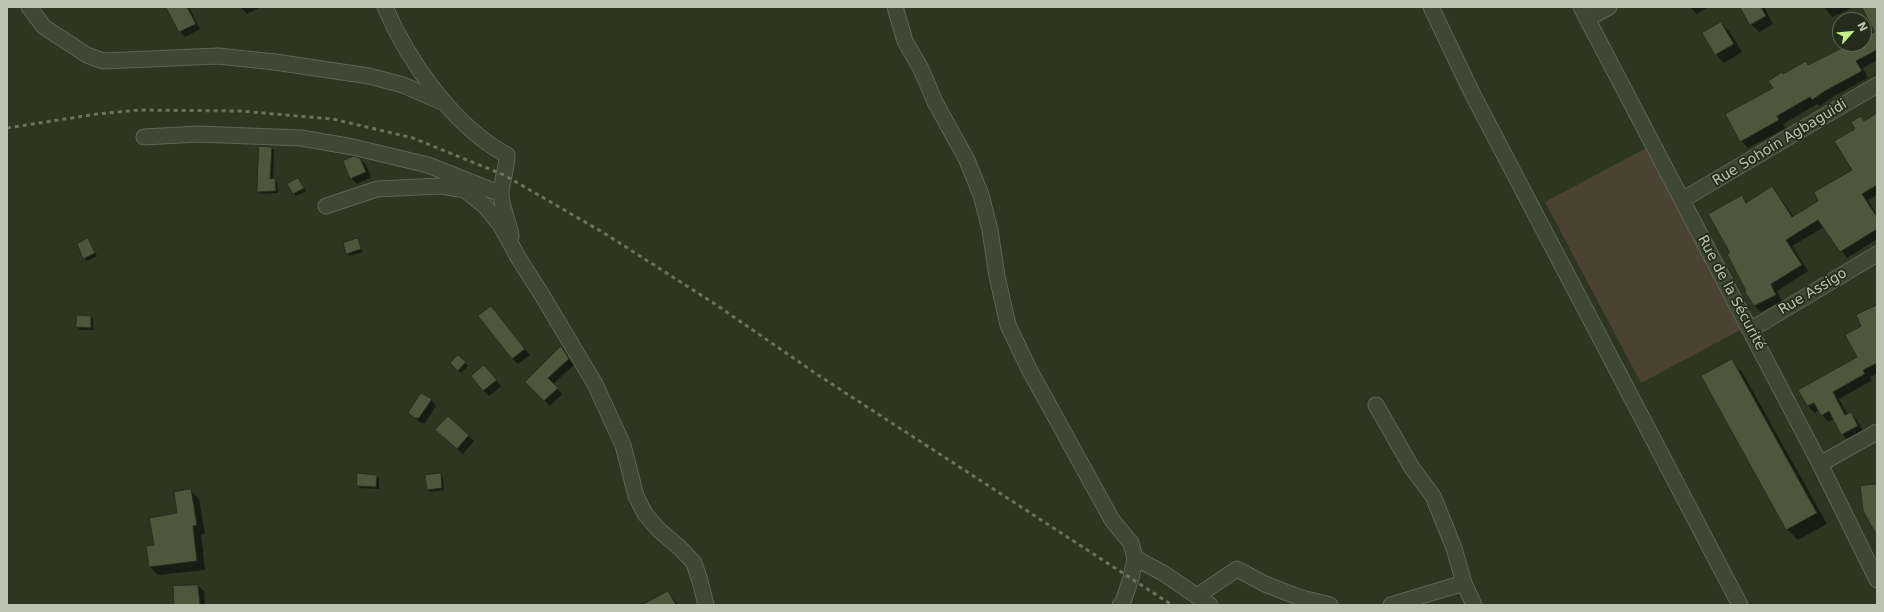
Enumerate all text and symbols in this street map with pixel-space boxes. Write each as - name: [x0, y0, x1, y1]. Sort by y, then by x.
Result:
- north arrow: [1832, 12, 1872, 52]
- text: N: [1854, 20, 1870, 34]
- street label: Rue Sohoin Agbaguidi: [1710, 96, 1850, 190]
- street label: Rue de la Sécurité: [1694, 233, 1768, 353]
- street label: Rue Assigo: [1776, 265, 1850, 319]

